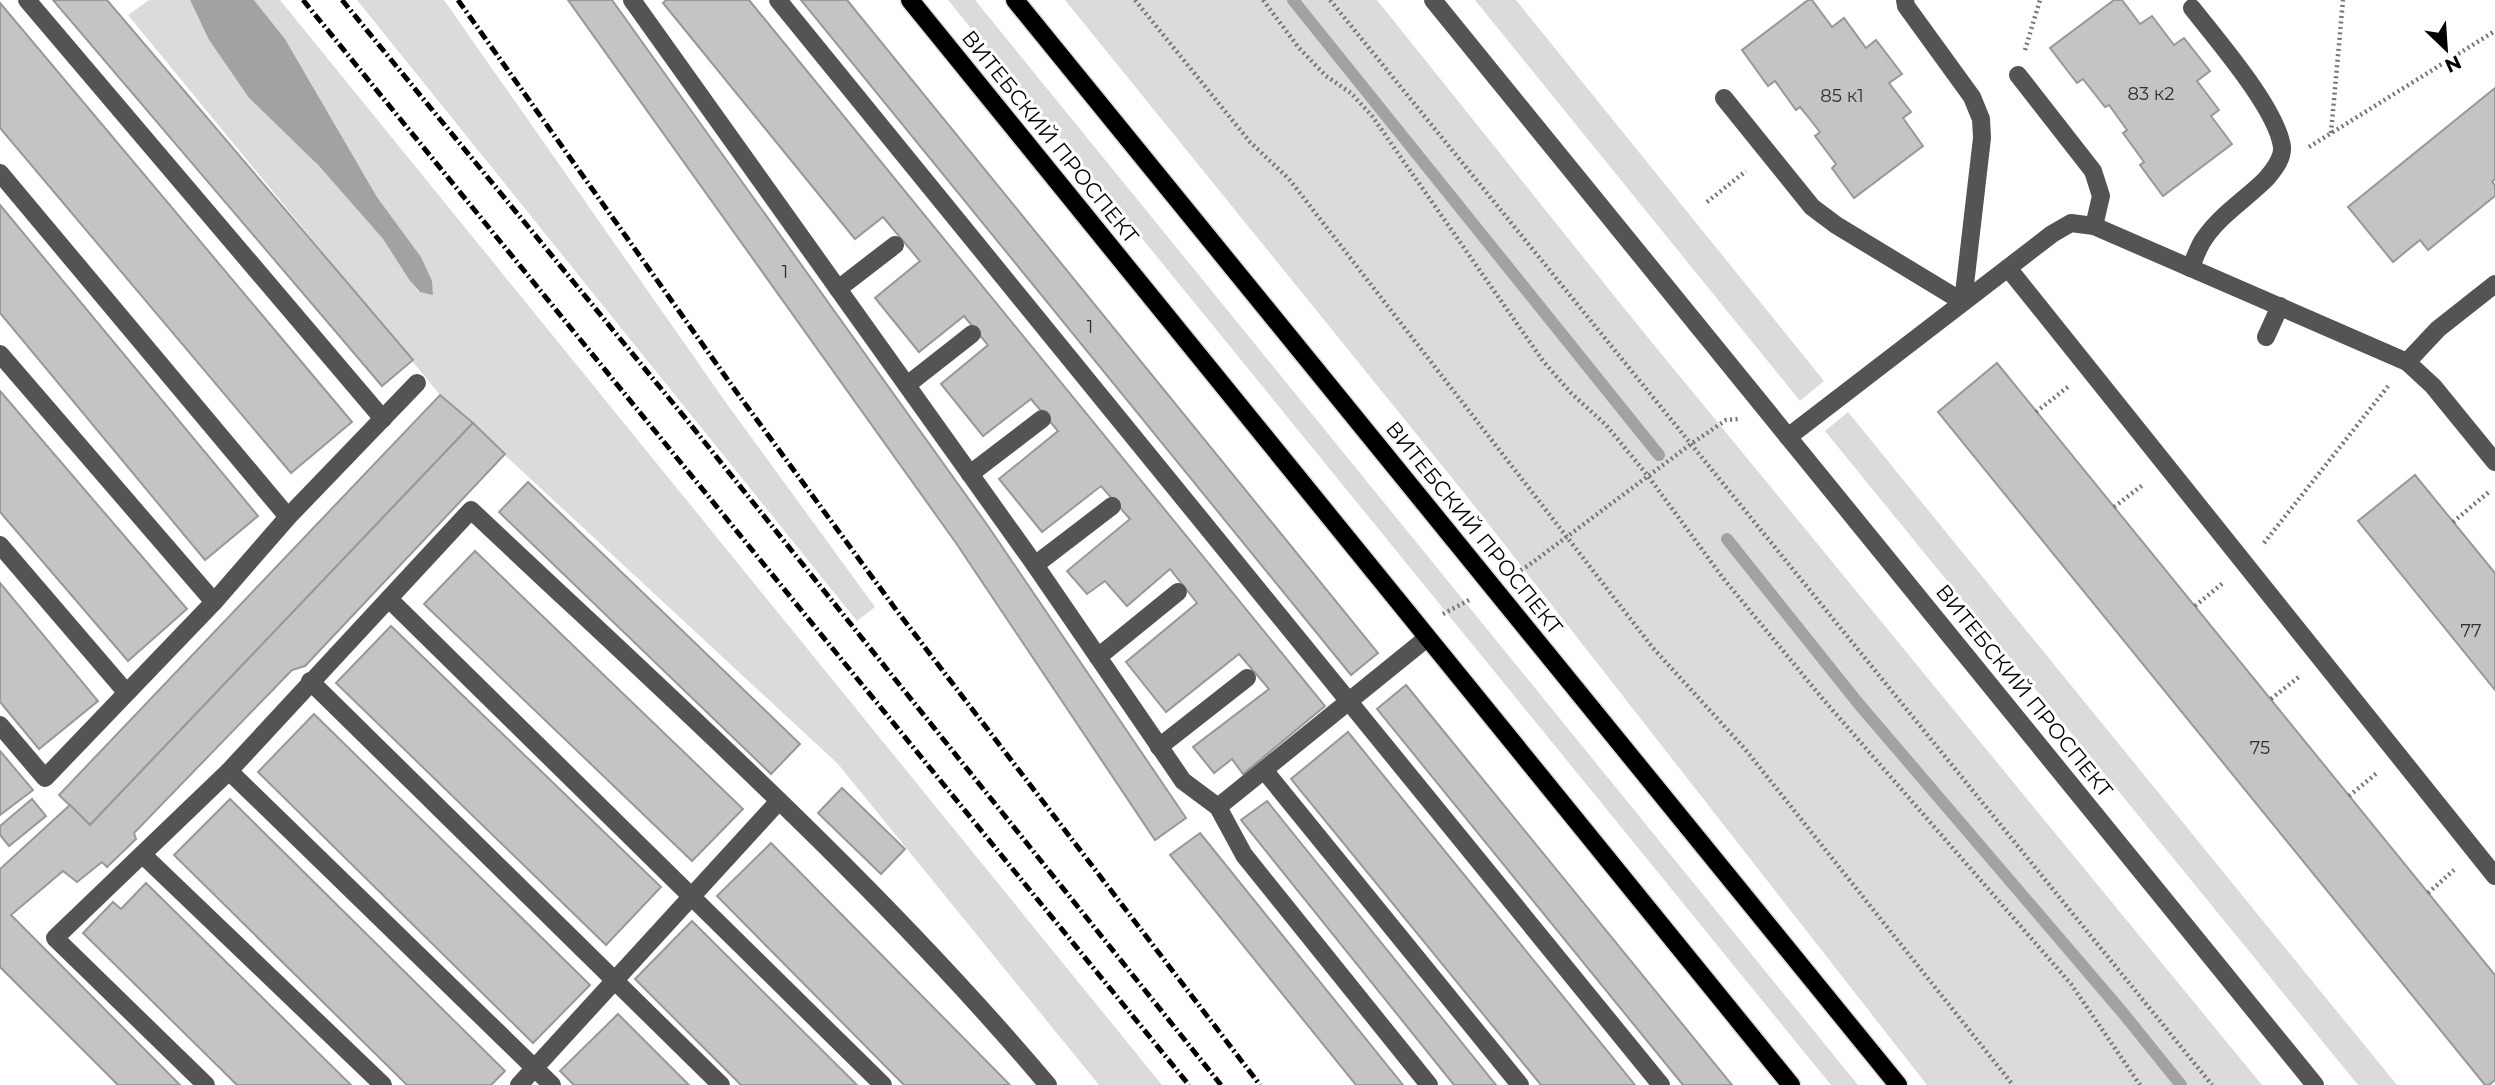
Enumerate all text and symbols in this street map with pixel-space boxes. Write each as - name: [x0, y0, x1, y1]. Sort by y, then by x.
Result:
- north arrow: [2411, 14, 2481, 84]
- street label: ВИТЕБСКИЙ ПРОСПЕКТ: [957, 25, 1144, 249]
- text: N: [2441, 50, 2465, 78]
- house number: 83 к2: [2128, 83, 2174, 105]
- house number: 85 к1: [1820, 85, 1864, 107]
- house number: 1: [782, 261, 788, 283]
- house number: 1: [1087, 316, 1093, 338]
- street label: ВИТЕБСКИЙ ПРОСПЕКТ: [1381, 416, 1568, 640]
- street label: ВИТЕБСКИЙ ПРОСПЕКТ: [1931, 579, 2118, 803]
- house number: 77: [2460, 620, 2482, 642]
- house number: 75: [2250, 737, 2270, 759]

